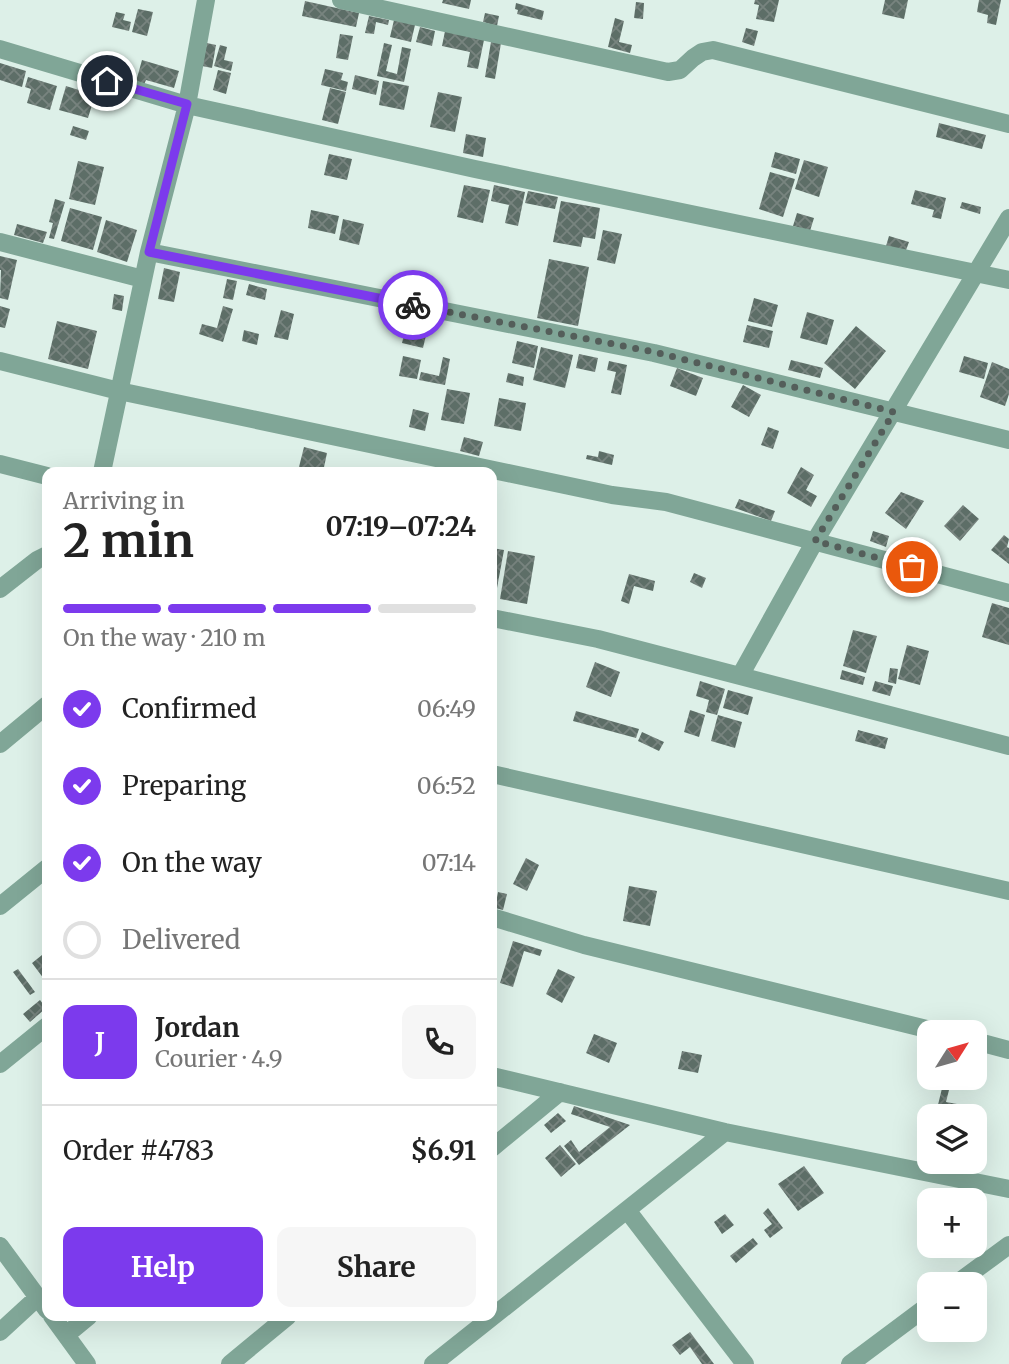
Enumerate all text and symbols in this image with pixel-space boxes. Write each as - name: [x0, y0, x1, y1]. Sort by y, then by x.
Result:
- pin: [77, 51, 137, 111]
- icon: home: [88, 62, 126, 100]
- courier: [378, 270, 448, 340]
- icon: bike: [394, 286, 432, 324]
- text: Arriving in: [63, 486, 185, 515]
- text: 07:19–07:24: [325, 510, 476, 543]
- text: 2 min: [63, 512, 194, 570]
- pin: [882, 537, 942, 597]
- icon: bag: [893, 548, 931, 586]
- text: On the way · 210 m: [63, 623, 266, 652]
- icon: check: [63, 690, 101, 728]
- text: Confirmed: [122, 692, 257, 725]
- text: 06:49: [417, 694, 476, 723]
- icon: check: [63, 767, 101, 805]
- text: Preparing: [122, 769, 246, 802]
- text: 06:52: [417, 771, 476, 800]
- icon: check: [63, 844, 101, 882]
- text: On the way: [122, 846, 262, 879]
- text: 07:14: [422, 848, 476, 877]
- text: Delivered: [122, 923, 241, 956]
- button: phone: [402, 1005, 476, 1079]
- text: Jordan: [155, 1011, 240, 1044]
- north arrow: [917, 1020, 987, 1090]
- map controls: [917, 1020, 987, 1342]
- text: J: [95, 1026, 105, 1059]
- text: Courier · 4.9: [155, 1044, 283, 1073]
- button: layers: [917, 1104, 987, 1174]
- text: Order #4783: [63, 1134, 214, 1167]
- text: $6.91: [411, 1134, 476, 1167]
- button: +: [917, 1188, 987, 1258]
- button: Help: [63, 1227, 263, 1307]
- button: Share: [277, 1227, 476, 1307]
- button: −: [917, 1272, 987, 1342]

